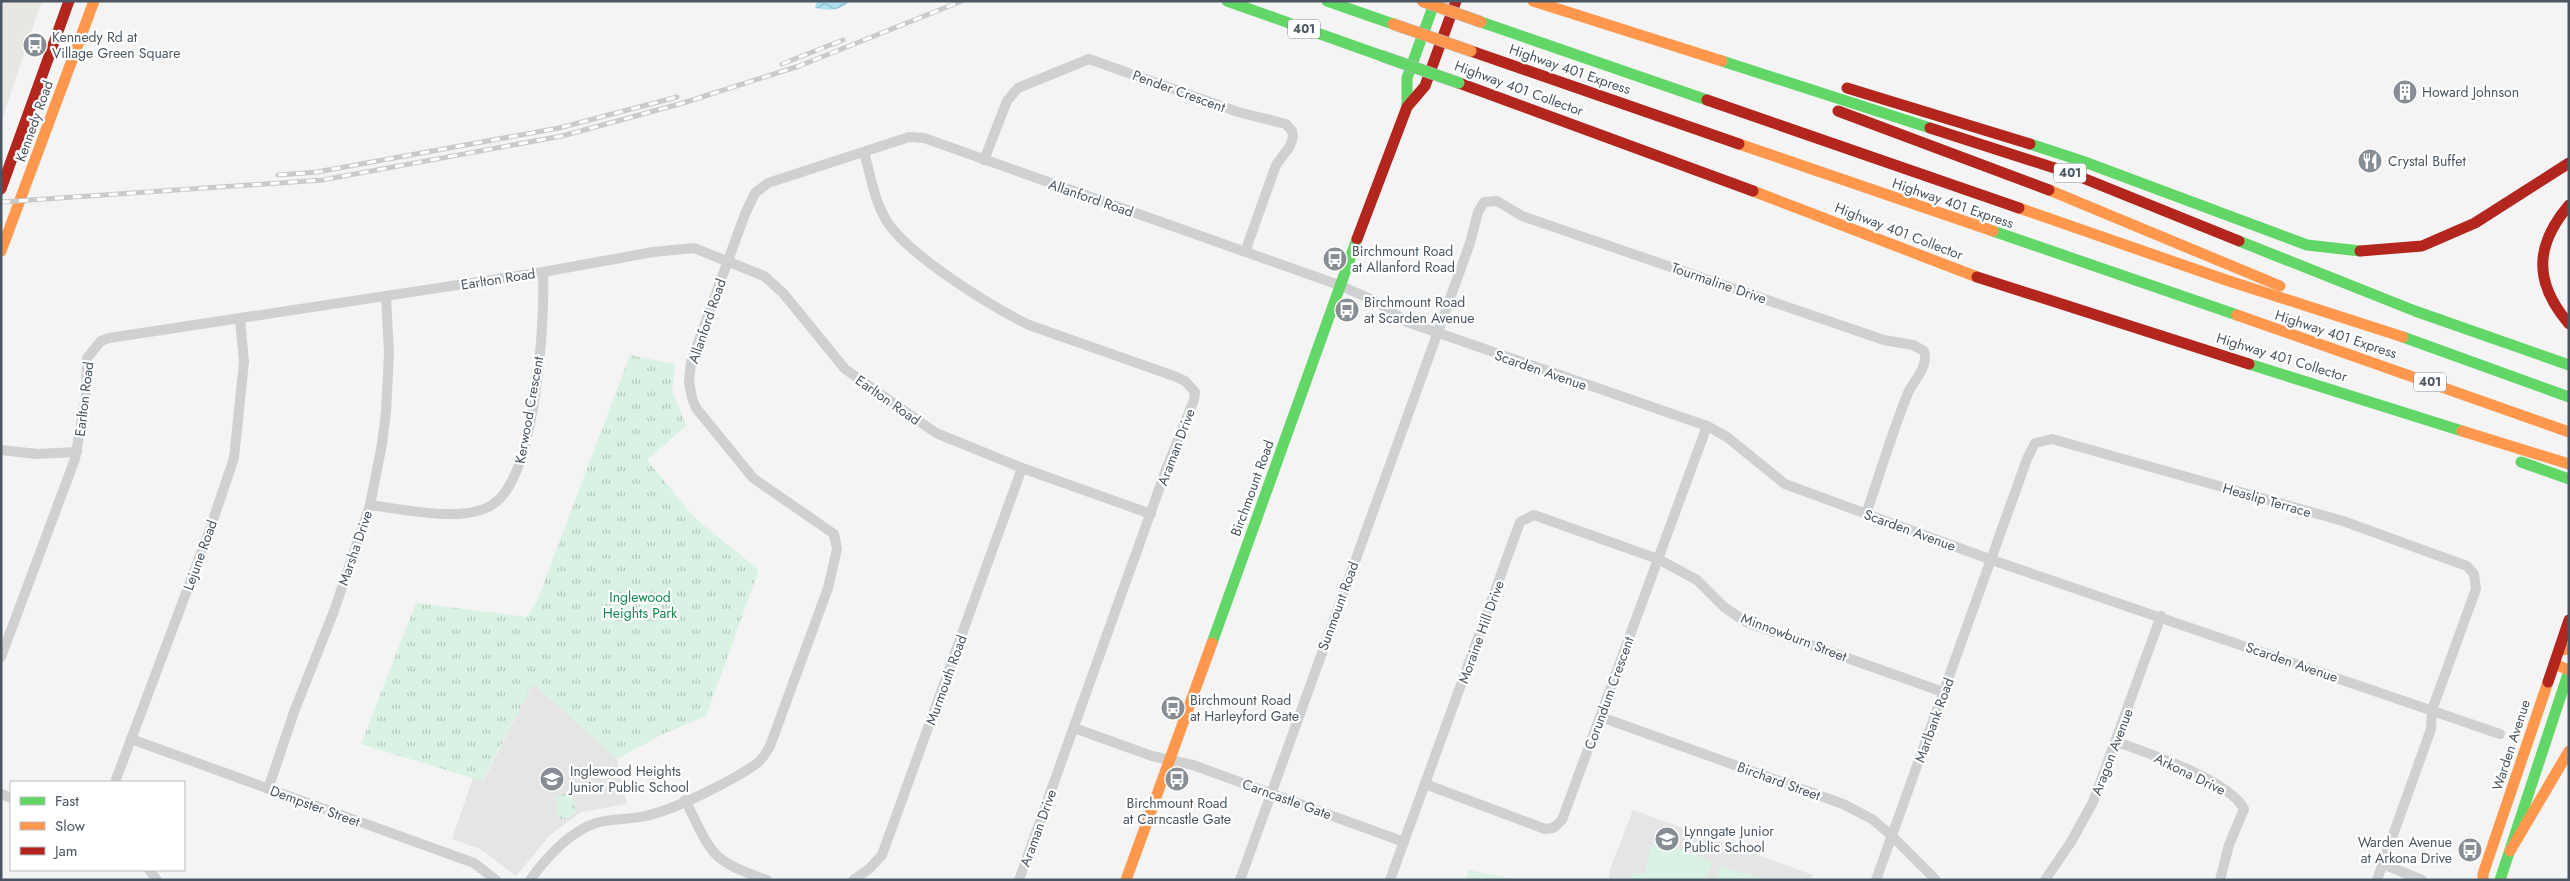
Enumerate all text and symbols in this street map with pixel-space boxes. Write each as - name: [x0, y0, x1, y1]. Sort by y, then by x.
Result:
- road number: 401: [1288, 20, 1320, 38]
- place label: Kennedy Rd at Village Green Square: [52, 27, 180, 63]
- bus stop icon: Kennedy Rd at Village Green Square: [22, 32, 48, 58]
- street label: Highway 401 Express: [1507, 39, 1634, 99]
- street label: Highway 401 Collector: [1452, 55, 1586, 121]
- street label: Pender Crescent: [1130, 65, 1229, 117]
- street label: Kennedy Road: [10, 78, 58, 164]
- building icon: Howard Johnson: [2392, 79, 2418, 105]
- place label: Howard Johnson: [2422, 82, 2519, 102]
- restaurant icon: Crystal Buffet: [2357, 148, 2383, 174]
- place label: Crystal Buffet: [2388, 151, 2467, 171]
- road number: 401: [2054, 164, 2086, 182]
- street label: Highway 401 Express: [1890, 173, 2017, 233]
- street label: Allanford Road: [1046, 174, 1136, 222]
- street label: Highway 401 Collector: [1832, 197, 1966, 265]
- place label: Birchmount Road at Allanford Road: [1352, 241, 1455, 277]
- bus stop icon: Birchmount Road at Allanford Road: [1322, 246, 1348, 272]
- street label: Tourmaline Drive: [1669, 257, 1769, 309]
- street label: Earlton Road: [459, 263, 537, 295]
- street label: Allanford Road: [683, 276, 731, 366]
- place label: Birchmount Road at Scarden Avenue: [1364, 292, 1475, 328]
- bus stop icon: Birchmount Road at Scarden Avenue: [1334, 297, 1360, 323]
- street label: Highway 401 Express: [2272, 305, 2400, 363]
- street label: Highway 401 Collector: [2214, 328, 2350, 386]
- street label: Scarden Avenue: [1492, 345, 1590, 395]
- street label: Kerwood Crescent: [510, 354, 548, 465]
- street label: Earlton Road: [69, 360, 99, 438]
- street label: Earlton Road: [851, 370, 925, 430]
- road number: 401: [2414, 372, 2446, 392]
- street label: Araman Drive: [1152, 406, 1200, 488]
- street label: Birchmount Road: [1225, 437, 1279, 539]
- street label: Heaslip Terrace: [2220, 478, 2314, 522]
- street label: Scarden Avenue: [1861, 504, 1959, 556]
- street label: Marsha Drive: [333, 508, 377, 588]
- street label: Lejune Road: [178, 517, 222, 593]
- street label: Sunmount Road: [1313, 559, 1363, 653]
- street label: Moraine Hill Drive: [1453, 578, 1509, 686]
- park label: Inglewood Heights Park: [603, 587, 678, 623]
- street label: Minnowburn Street: [1738, 608, 1850, 667]
- street label: Murmouth Road: [920, 632, 972, 728]
- street label: Corundum Crescent: [1579, 633, 1639, 752]
- street label: Scarden Avenue: [2243, 637, 2341, 687]
- street label: Marlbank Road: [1909, 675, 1959, 765]
- place label: Birchmount Road at Harleyford Gate: [1190, 690, 1299, 726]
- bus stop icon: Birchmount Road at Harleyford Gate: [1160, 695, 1186, 721]
- street label: Warden Avenue: [2487, 697, 2535, 793]
- street label: Aragon Avenue: [2086, 706, 2138, 798]
- street label: Arkona Drive: [2151, 748, 2229, 800]
- street label: Birchard Street: [1735, 757, 1824, 806]
- place label: Inglewood Heights Junior Public School: [568, 761, 689, 797]
- school or university icon: Inglewood Heights Junior Public School: [539, 766, 565, 792]
- bus stop icon: Birchmount Road at Carncastle Gate: [1164, 766, 1190, 792]
- street label: Carncastle Gate: [1240, 774, 1334, 824]
- street label: Dempster Street: [267, 780, 363, 832]
- legend: [10, 781, 185, 871]
- street label: Araman Drive: [1015, 786, 1061, 870]
- text: Fast: [55, 790, 79, 812]
- place label: Birchmount Road at Carncastle Gate: [1123, 793, 1231, 829]
- text: Slow: [55, 815, 86, 837]
- place label: Lynngate Junior Public School: [1684, 821, 1774, 857]
- school or university icon: Lynngate Junior Public School: [1654, 826, 1680, 852]
- place label: Warden Avenue at Arkona Drive: [2358, 832, 2452, 868]
- bus stop icon: Warden Avenue at Arkona Drive: [2457, 837, 2483, 863]
- text: Jam: [53, 840, 78, 862]

